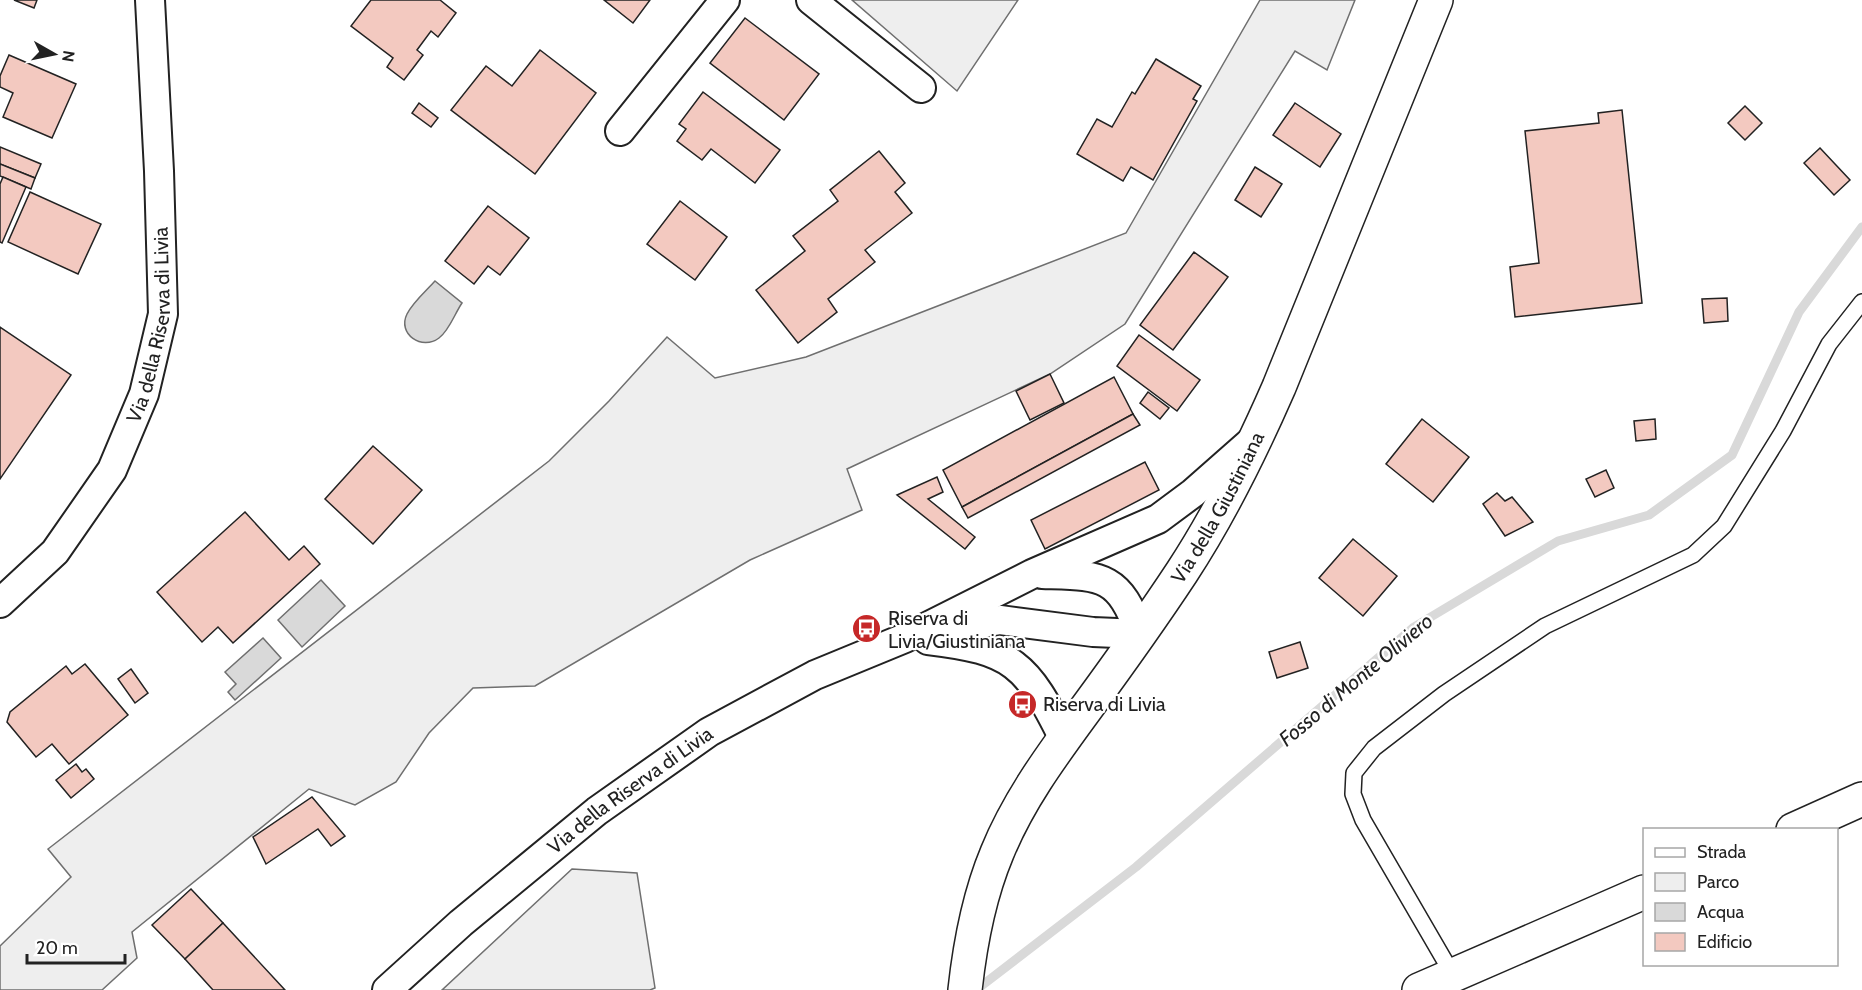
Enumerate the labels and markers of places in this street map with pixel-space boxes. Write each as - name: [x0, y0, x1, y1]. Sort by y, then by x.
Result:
- place label: Riserva di Livia/Giustiniana: [888, 606, 1026, 653]
- bus stop icon: Riserva di Livia/Giustiniana: [851, 613, 883, 645]
- bus stop icon: Riserva di Livia: [1006, 688, 1038, 720]
- place label: Riserva di Livia: [1043, 692, 1166, 716]

